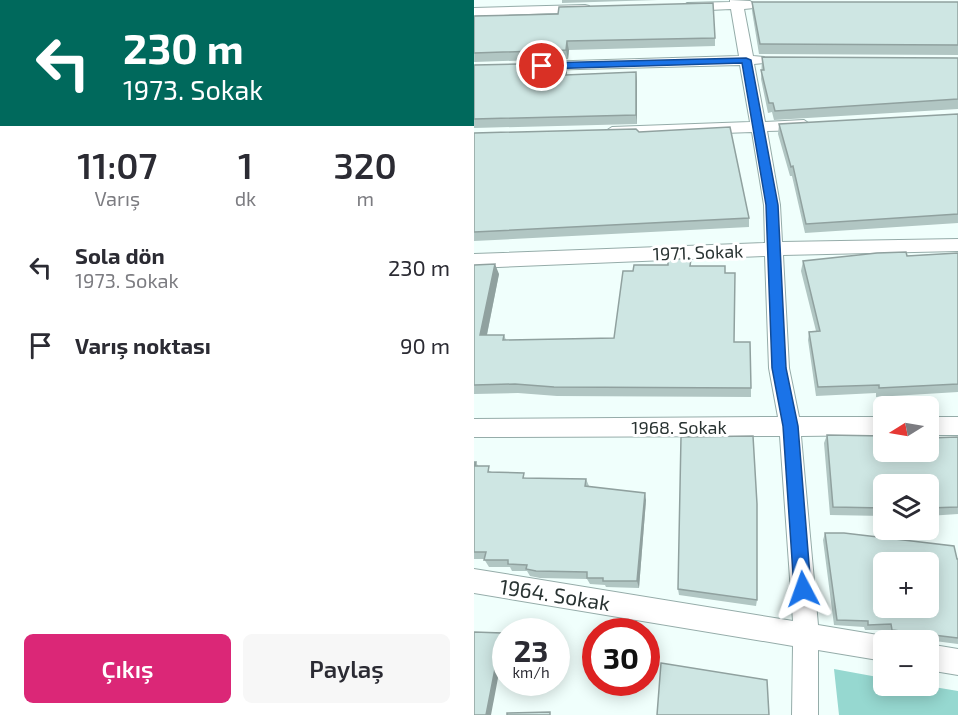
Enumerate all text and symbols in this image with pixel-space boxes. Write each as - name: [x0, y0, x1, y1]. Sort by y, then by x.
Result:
- text: 230 m: [123, 22, 244, 72]
- icon: left: [24, 24, 102, 102]
- pin: [516, 40, 567, 91]
- icon: arrive: [525, 49, 558, 82]
- text: 1973. Sokak: [123, 73, 263, 105]
- text: 11:07: [77, 143, 157, 186]
- text: 1: [238, 143, 253, 186]
- text: 320: [334, 143, 397, 186]
- text: Varış: [94, 186, 140, 210]
- text: dk: [235, 186, 256, 210]
- text: m: [356, 186, 374, 210]
- street label: 1971. Sokak: [652, 239, 744, 265]
- text: Sola dön: [75, 242, 165, 268]
- icon: left: [24, 251, 57, 284]
- text: 230 m: [388, 254, 450, 280]
- text: 1973. Sokak: [75, 268, 179, 292]
- icon: arrive: [24, 329, 57, 362]
- text: Varış noktası: [75, 332, 211, 358]
- text: 90 m: [400, 332, 450, 358]
- north arrow: [873, 396, 939, 462]
- map controls: [873, 396, 939, 696]
- street label: 1968. Sokak: [631, 416, 727, 438]
- button: layers: [873, 474, 939, 540]
- button: +: [873, 552, 939, 618]
- position arrow: [771, 557, 835, 621]
- street label: 1964. Sokak: [498, 573, 612, 615]
- speed limit sign: 30: [582, 618, 660, 696]
- button: −: [873, 630, 939, 696]
- text: 23: [514, 632, 548, 668]
- button: Çıkış: [24, 634, 231, 703]
- button: Paylaş: [243, 634, 450, 703]
- text: km/h: [512, 663, 550, 681]

